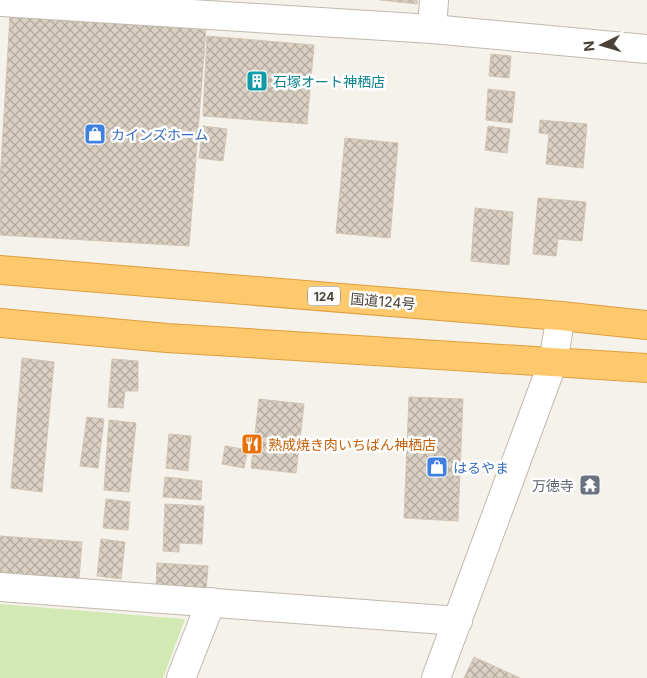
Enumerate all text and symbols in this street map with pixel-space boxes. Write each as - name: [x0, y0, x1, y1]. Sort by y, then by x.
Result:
- north arrow: [577, 20, 627, 70]
- text: N: [580, 40, 597, 52]
- building icon: 石塚オート神栖店: [245, 69, 269, 93]
- place label: 石塚オート神栖店: [273, 73, 385, 90]
- shop icon: カインズホーム: [83, 122, 107, 146]
- place label: カインズホーム: [111, 126, 208, 143]
- road number: 124: [308, 286, 340, 306]
- street label: 国道124号: [350, 290, 416, 312]
- restaurant icon: 熟成焼き肉いちばん神栖店: [240, 432, 264, 456]
- place label: 熟成焼き肉いちばん神栖店: [268, 436, 436, 453]
- shop icon: はるやま: [425, 455, 449, 479]
- place label: はるやま: [453, 459, 509, 476]
- temple icon: 万徳寺: [578, 473, 602, 497]
- place label: 万徳寺: [532, 477, 574, 494]

